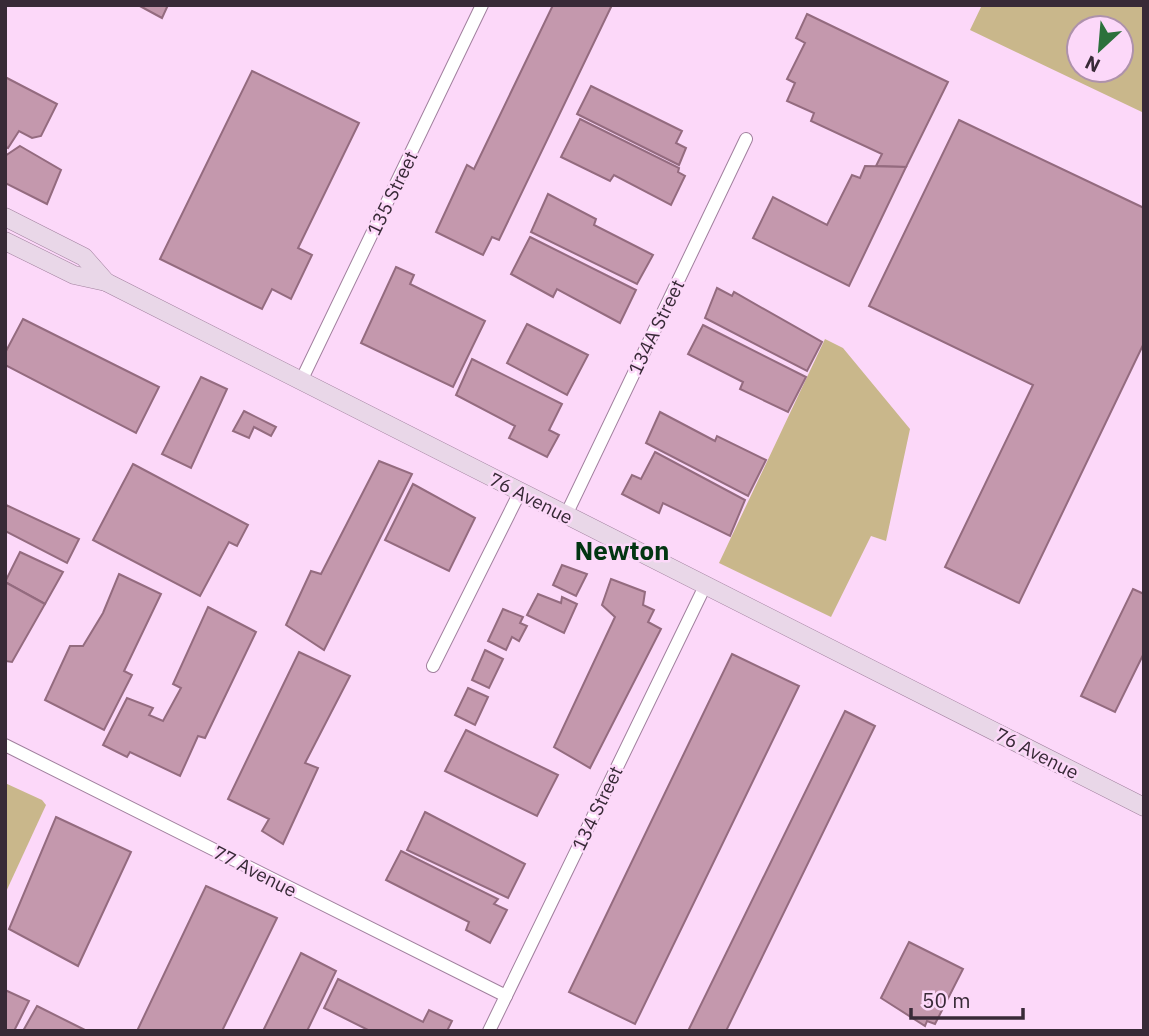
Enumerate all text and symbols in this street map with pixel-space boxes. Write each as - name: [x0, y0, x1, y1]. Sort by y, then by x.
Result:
- north arrow: [1065, 14, 1135, 84]
- text: N: [1081, 50, 1104, 78]
- street label: 135 Street: [361, 147, 423, 239]
- street label: 134A Street: [623, 275, 689, 379]
- street label: 76 Avenue: [485, 467, 577, 529]
- district label: Newton: [574, 533, 670, 567]
- street label: 76 Avenue: [991, 722, 1083, 784]
- street label: 134 Street: [566, 762, 628, 854]
- street label: 77 Avenue: [209, 840, 301, 902]
- scale bar: [911, 976, 1023, 1020]
- text: 50 m: [922, 986, 971, 1014]

